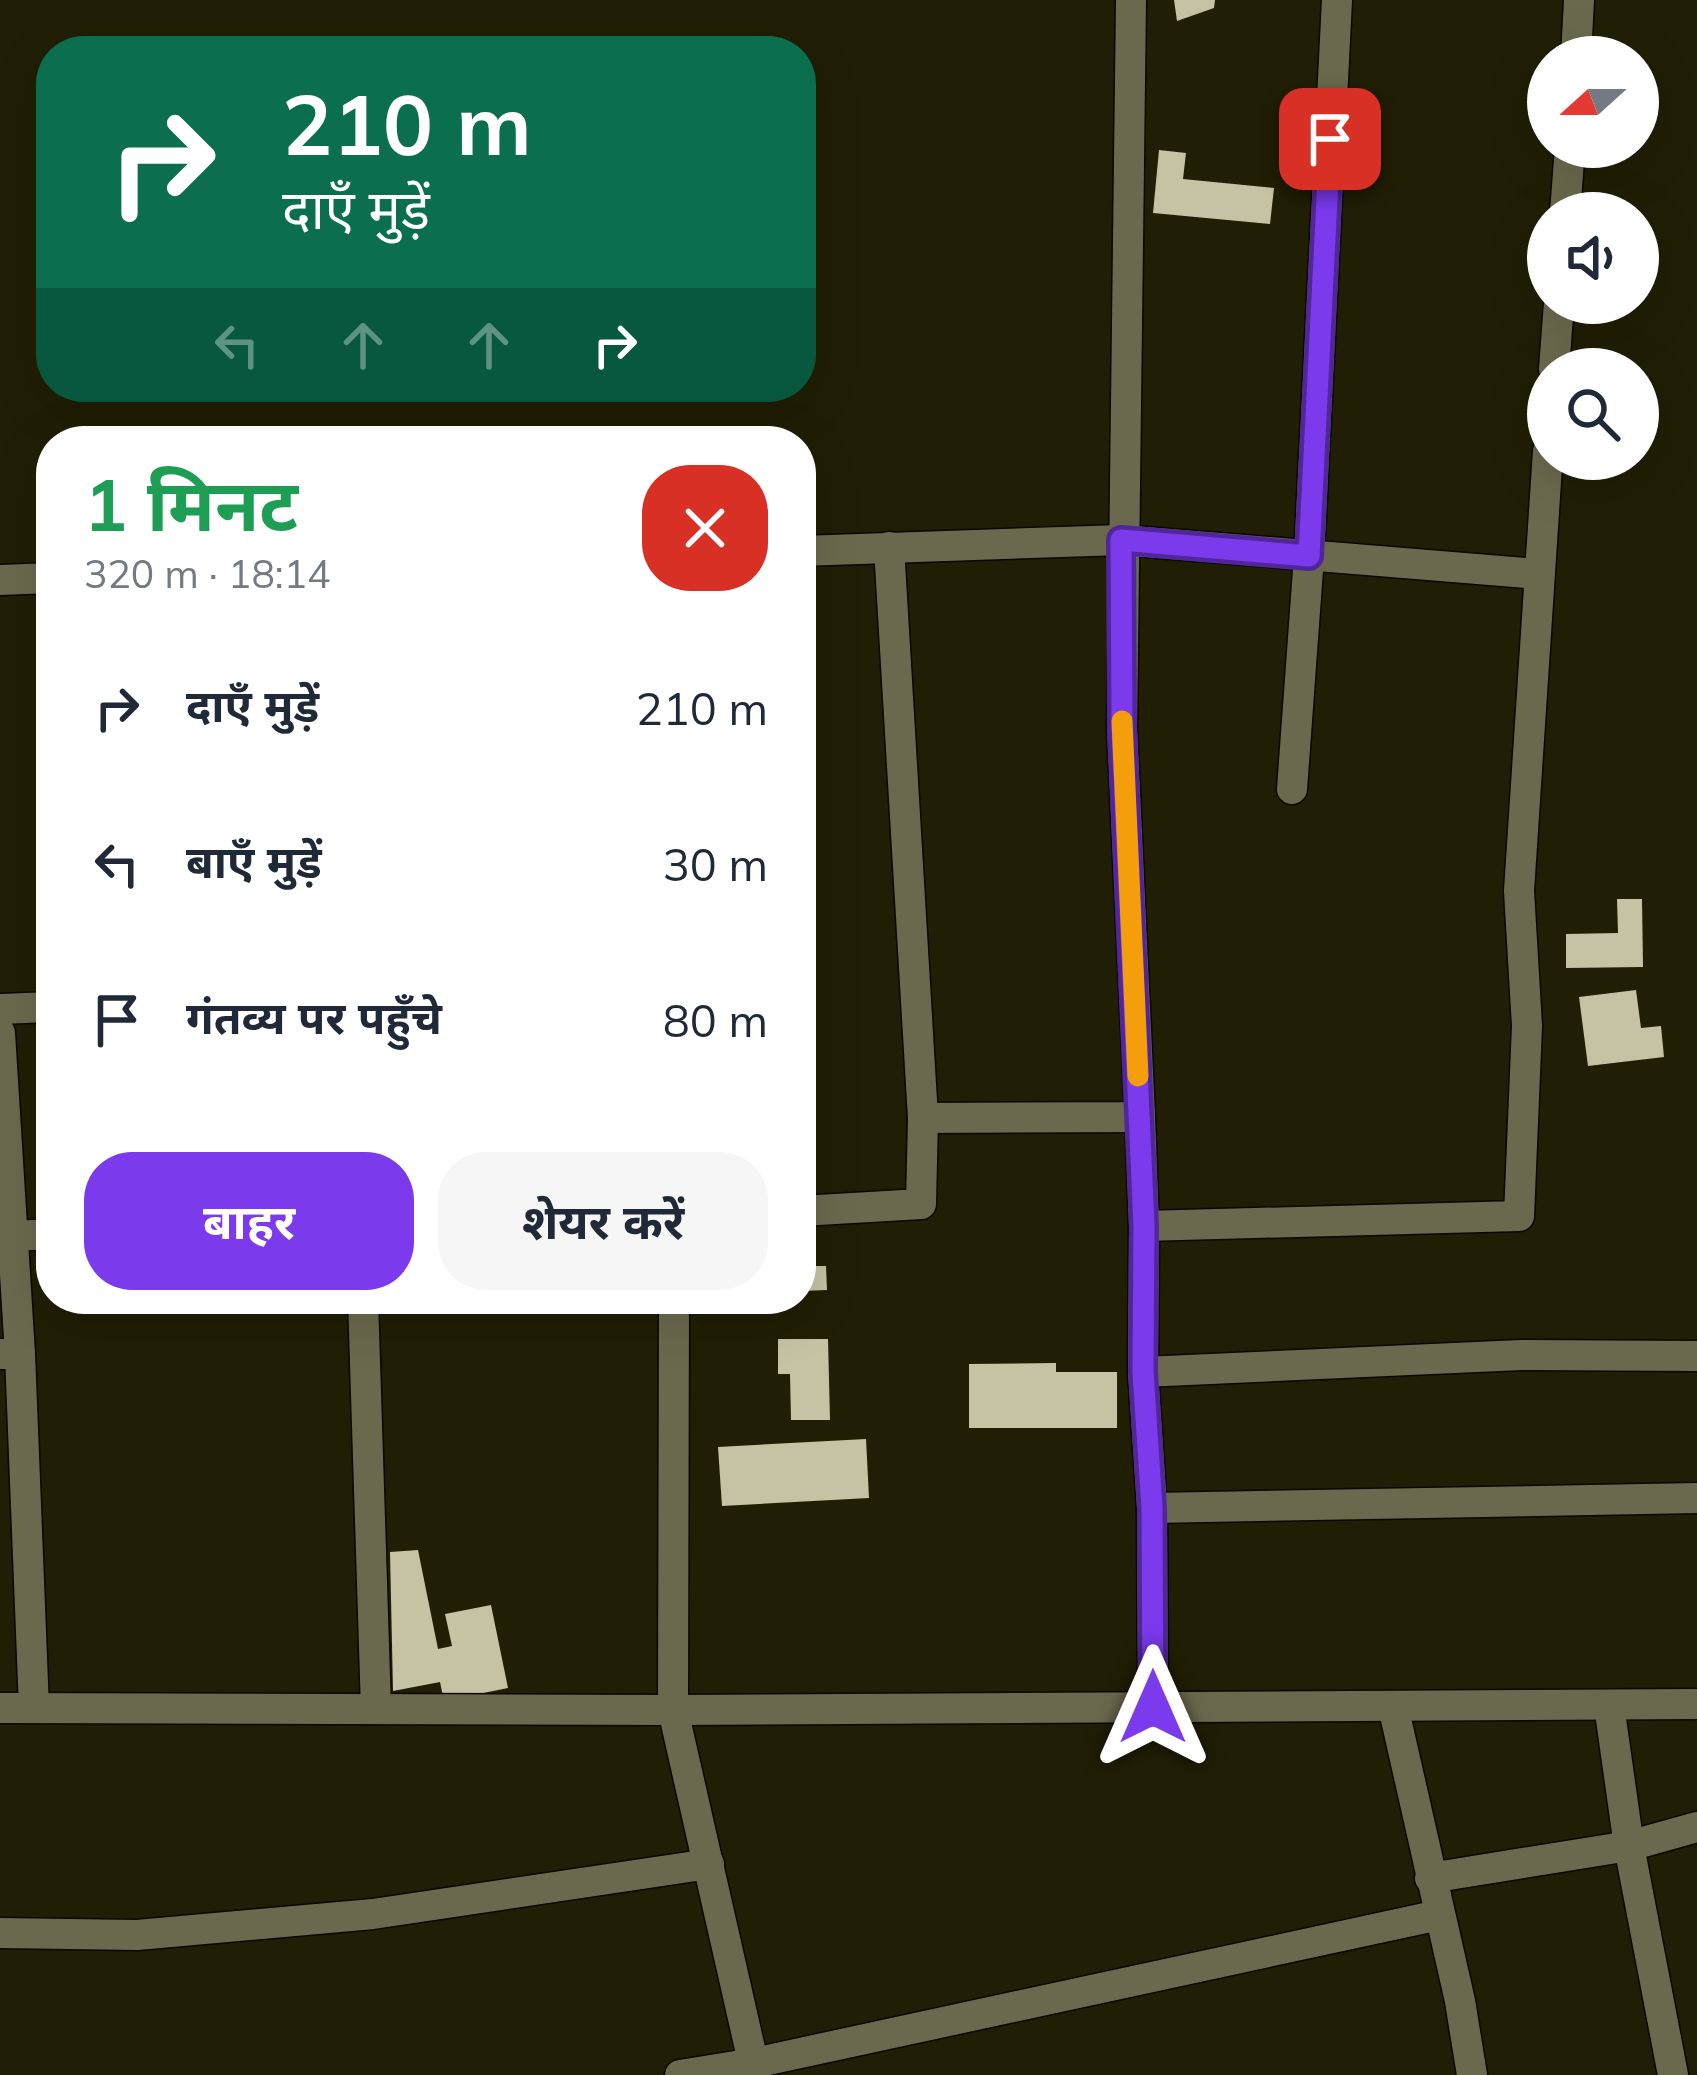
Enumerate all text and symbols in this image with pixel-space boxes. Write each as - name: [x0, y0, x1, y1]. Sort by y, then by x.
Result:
- north arrow: [1527, 36, 1659, 168]
- map controls: [1527, 36, 1659, 480]
- text: 210 m: [282, 71, 532, 176]
- icon: right: [84, 84, 240, 240]
- pin: [1279, 88, 1381, 190]
- icon: arrive: [1297, 106, 1363, 172]
- text: दाएँ मुड़ें: [282, 175, 430, 243]
- button: sound: [1527, 192, 1659, 324]
- icon: left: [204, 312, 270, 378]
- icon: ahead: [330, 312, 396, 378]
- icon: ahead: [456, 312, 522, 378]
- icon: right: [582, 312, 648, 378]
- button: search: [1527, 348, 1659, 480]
- text: 1 मिनट: [84, 459, 298, 549]
- button: close: [642, 465, 768, 591]
- text: 320 m · 18:14: [84, 549, 330, 598]
- icon: right: [84, 675, 150, 741]
- text: दाएँ मुड़ें: [186, 677, 319, 733]
- text: 210 m: [636, 680, 768, 736]
- icon: left: [84, 831, 150, 897]
- text: बाएँ मुड़ें: [186, 833, 322, 889]
- text: 30 m: [663, 836, 768, 892]
- icon: arrive: [84, 987, 150, 1053]
- text: गंतव्य पर पहुँचे: [186, 989, 442, 1045]
- text: 80 m: [663, 992, 768, 1048]
- button: बाहर: [84, 1152, 414, 1290]
- button: शेयर करें: [438, 1152, 768, 1290]
- position arrow: [1090, 1644, 1216, 1770]

